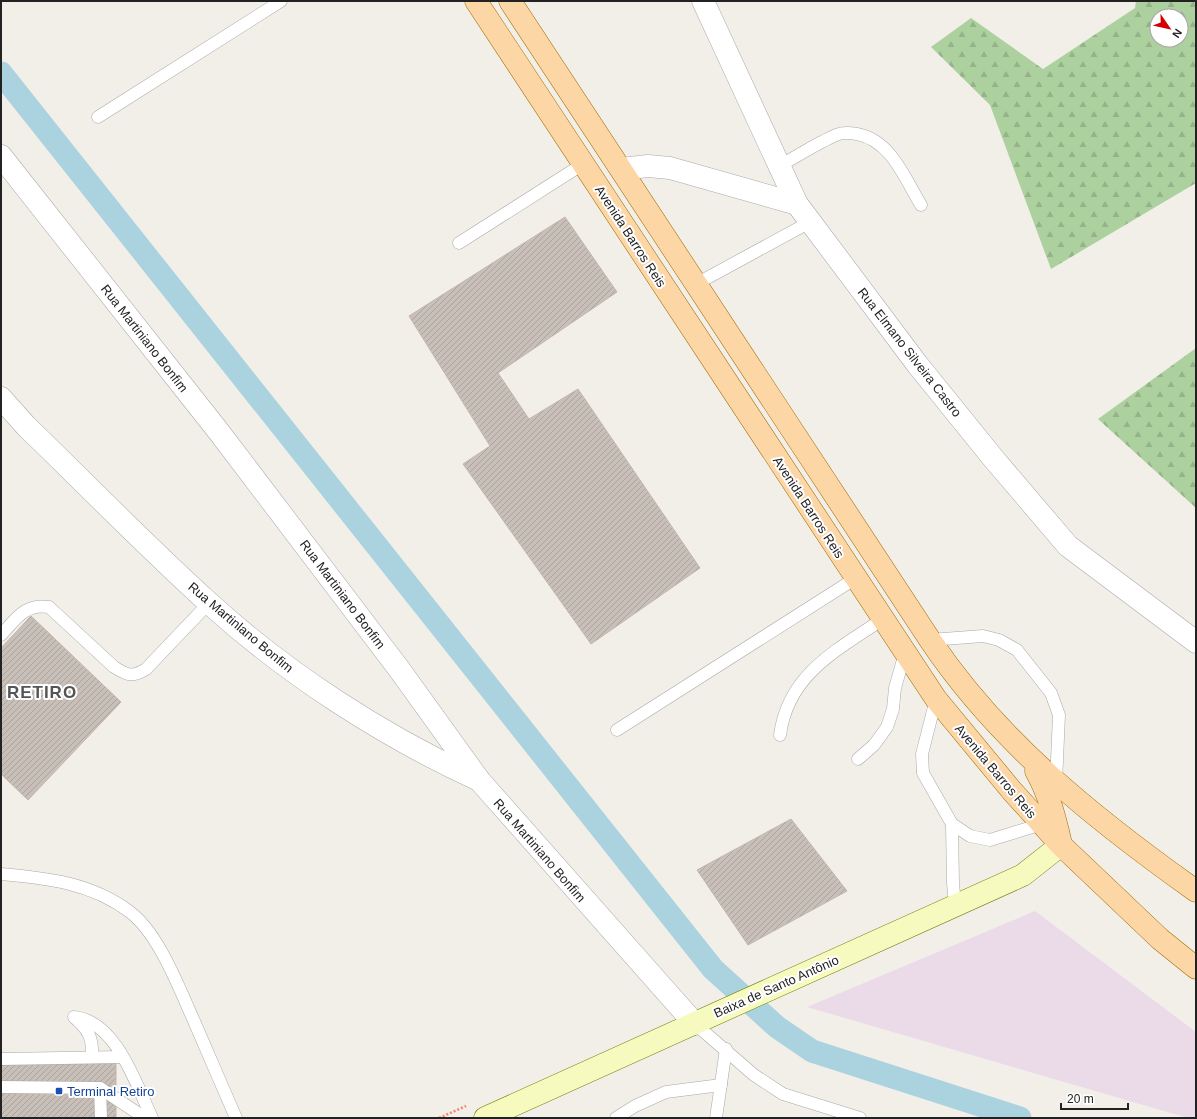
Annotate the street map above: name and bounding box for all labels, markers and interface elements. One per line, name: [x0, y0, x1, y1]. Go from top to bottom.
north arrow: [1149, 8, 1189, 48]
text: N: [1170, 27, 1184, 40]
street label: Avenida Barros Reis: [592, 183, 669, 290]
street label: Rua Martiniano Bonfim: [98, 282, 191, 395]
street label: Rua Elmano Silveira Castro: [855, 285, 965, 420]
street label: Avenida Barros Reis: [770, 454, 847, 561]
street label: Rua Martiniano Bonfim: [297, 537, 388, 652]
street label: Rua Martinlano Bonfim: [185, 579, 296, 676]
district label: RETIRO: [7, 683, 77, 702]
street label: Avenida Barros Reis: [952, 721, 1040, 822]
street label: Rua Martiniano Bonfim: [491, 796, 589, 905]
street label: Baixa de Santo Antônio: [711, 952, 841, 1021]
place label: Terminal Retiro: [67, 1084, 154, 1099]
scale bar: [1061, 1085, 1128, 1111]
marker: Terminal Retiro: [54, 1086, 64, 1096]
text: 20 m: [1067, 1092, 1094, 1106]

